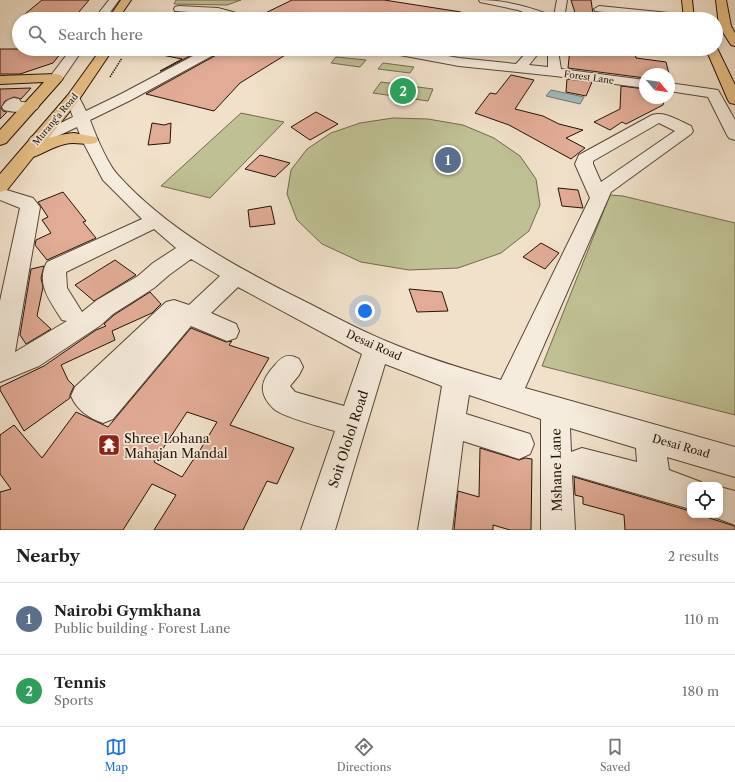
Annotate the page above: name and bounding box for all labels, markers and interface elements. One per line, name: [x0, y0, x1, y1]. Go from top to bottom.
search box: [12, 12, 723, 56]
icon: search: [26, 23, 48, 45]
text: Search here: [58, 25, 143, 44]
street label: Forest Lane: [563, 68, 615, 86]
north arrow: [639, 68, 675, 104]
pin: 2: [390, 76, 416, 106]
street label: Murang'a Road: [30, 90, 80, 147]
pin: 1: [435, 145, 461, 175]
your location: [355, 301, 375, 321]
street label: Desai Road: [344, 327, 404, 364]
street label: Soit Ololol Road: [325, 388, 371, 490]
street label: Mshane Lane: [547, 428, 565, 512]
place label: Shree Lohana Mahajan Mandal: [124, 430, 228, 461]
street label: Desai Road: [651, 431, 712, 461]
temple icon: Shree Lohana Mahajan Mandal: [96, 432, 122, 458]
map controls: [687, 482, 723, 518]
button: locate: [687, 482, 723, 518]
text: Nearby: [16, 546, 80, 566]
text: 2 results: [668, 548, 719, 564]
text: Nairobi Gymkhana: [54, 601, 201, 620]
text: 1: [26, 611, 32, 627]
text: 110 m: [684, 611, 719, 627]
text: Public building · Forest Lane: [54, 620, 231, 636]
text: Tennis: [54, 673, 106, 692]
text: 2: [25, 683, 33, 699]
text: 180 m: [682, 683, 719, 699]
text: Sports: [54, 692, 93, 708]
tab: Map: [104, 736, 128, 774]
tab: Directions: [337, 736, 391, 774]
tab: Saved: [600, 736, 631, 774]

